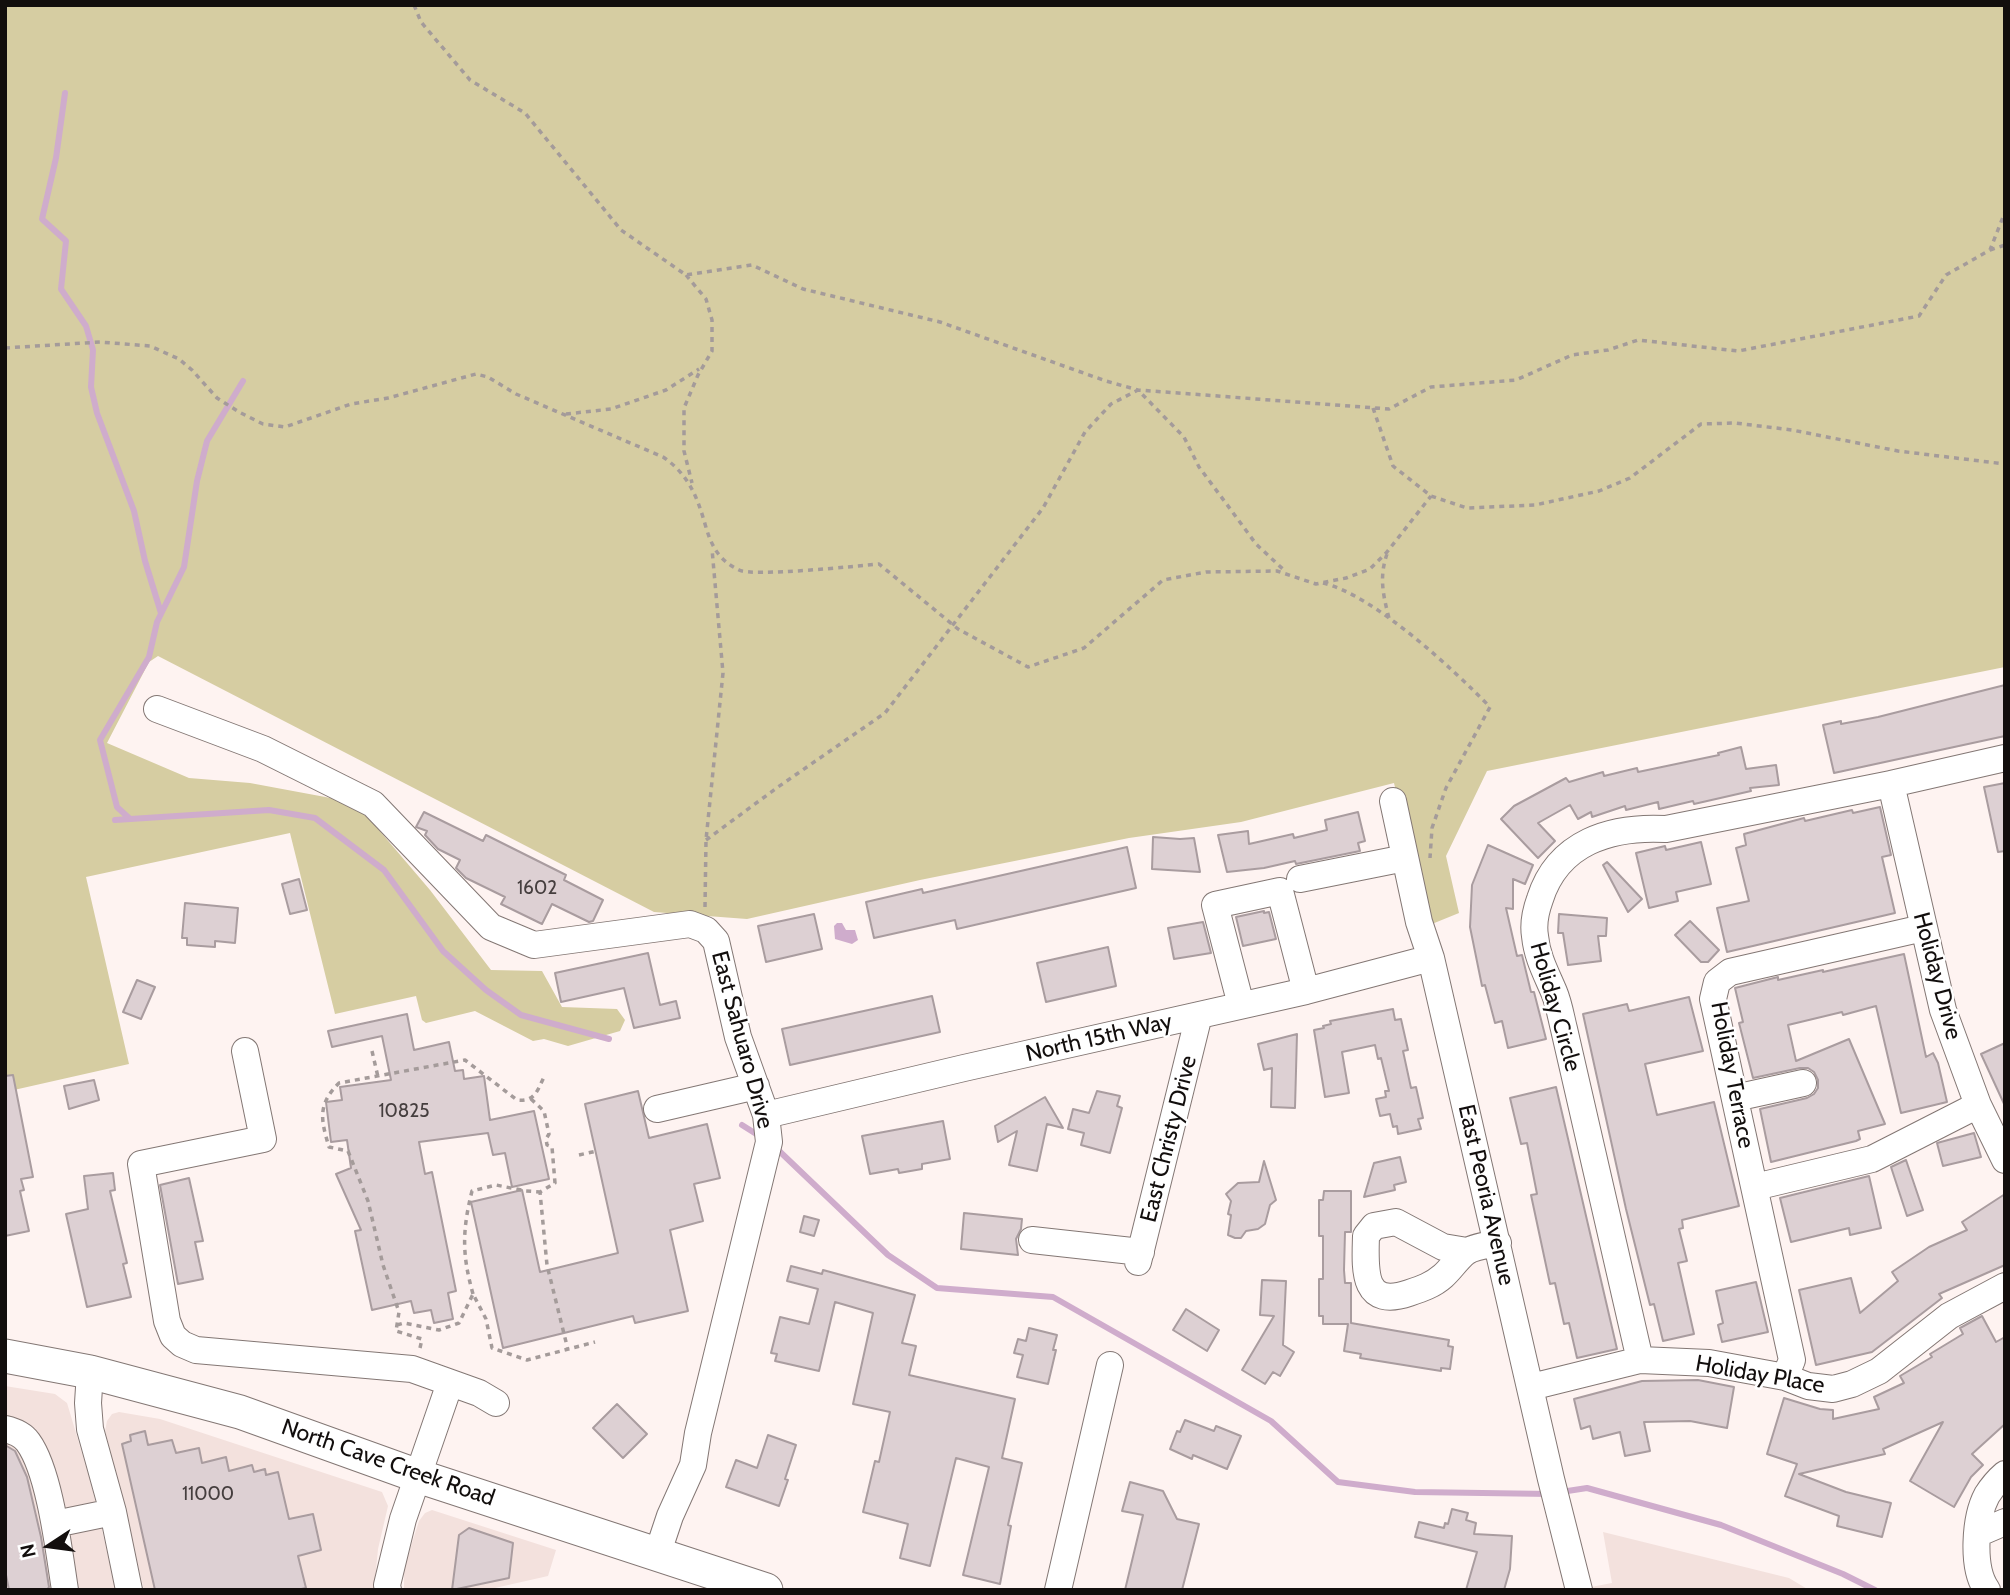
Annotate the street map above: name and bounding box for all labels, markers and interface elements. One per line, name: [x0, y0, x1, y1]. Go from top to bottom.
house number: 1602: [517, 877, 557, 899]
street label: Holiday Drive: [1907, 909, 1967, 1043]
street label: Holiday Circle: [1523, 939, 1587, 1075]
street label: East Sahuaro Drive: [705, 948, 779, 1132]
street label: Holiday Terrace: [1704, 999, 1760, 1151]
street label: North 15th Way: [1023, 1008, 1175, 1068]
street label: East Christy Drive: [1135, 1053, 1203, 1225]
house number: 10825: [378, 1100, 430, 1122]
street label: East Peoria Avenue: [1452, 1102, 1520, 1288]
street label: Holiday Place: [1693, 1350, 1827, 1400]
street label: North Cave Creek Road: [278, 1413, 498, 1513]
house number: 11000: [182, 1483, 234, 1505]
north arrow: [14, 1511, 84, 1581]
text: N: [15, 1542, 41, 1560]

